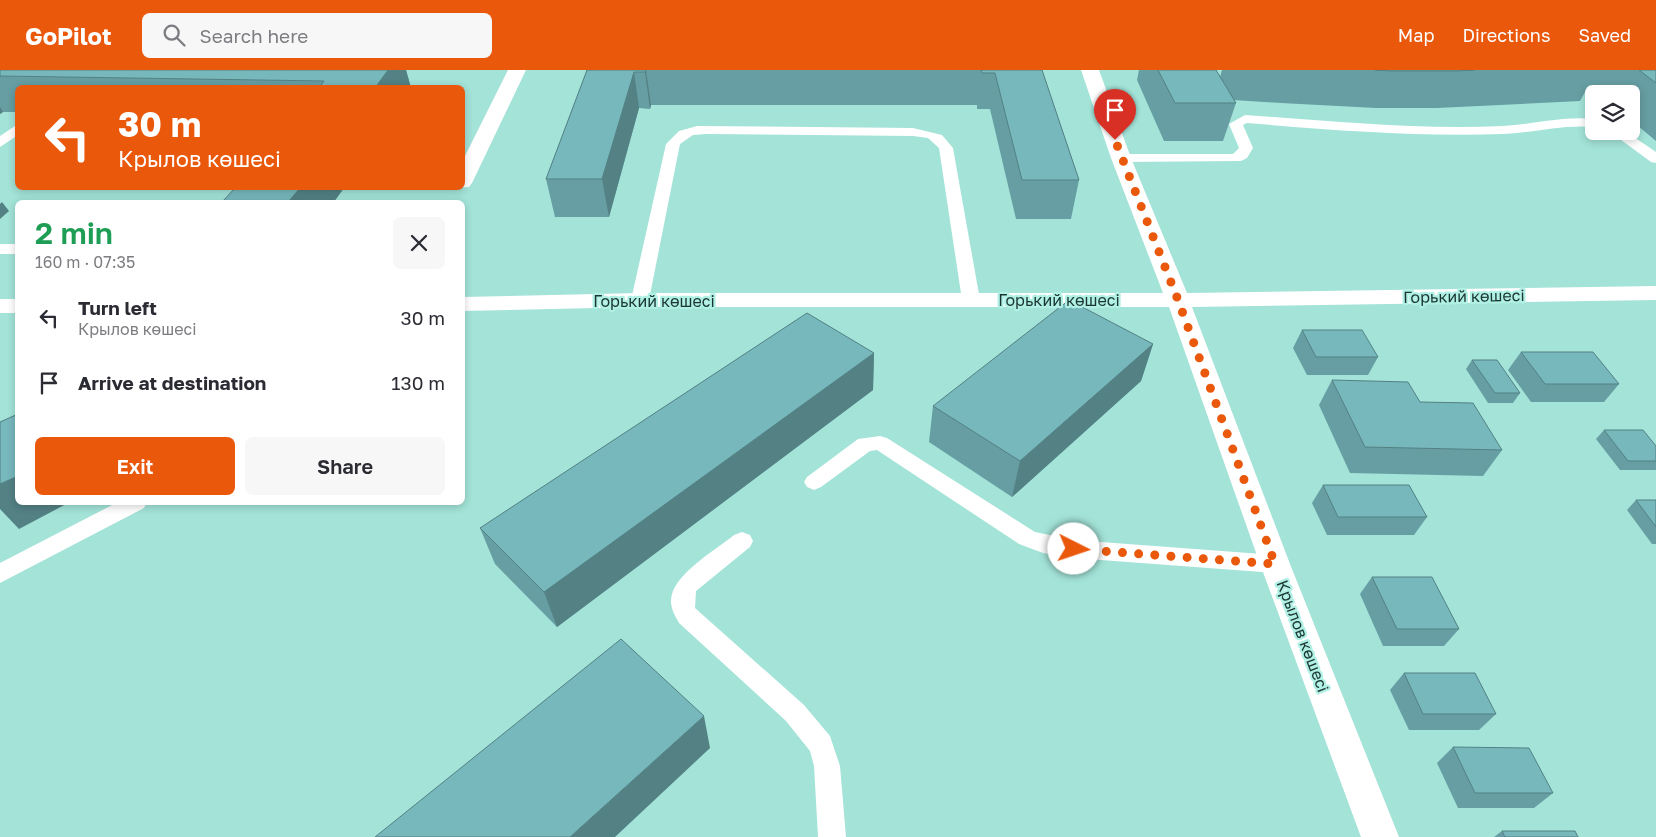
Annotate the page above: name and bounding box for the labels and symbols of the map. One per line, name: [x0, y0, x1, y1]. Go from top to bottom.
pin: [1094, 89, 1136, 140]
street label: Горький көшесі: [1403, 285, 1525, 307]
street label: Горький көшесі: [998, 290, 1120, 310]
street label: Горький көшесі: [593, 291, 715, 311]
position arrow: [1047, 522, 1099, 574]
street label: Крылов көшесі: [1272, 577, 1334, 695]

